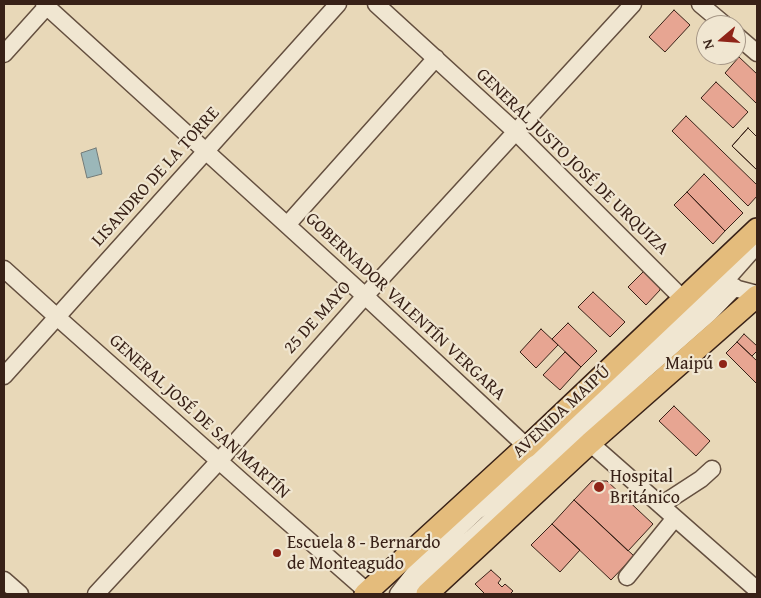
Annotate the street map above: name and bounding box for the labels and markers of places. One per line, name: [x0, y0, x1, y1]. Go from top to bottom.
place label: Maipú: [665, 353, 713, 375]
marker: Maipú: [717, 358, 729, 370]
place label: Hospital Británico: [610, 466, 680, 508]
marker: Hospital Británico: [592, 480, 606, 494]
place label: Escuela 8 - Bernardo de Monteagudo: [287, 532, 440, 574]
marker: Escuela 8 - Bernardo de Monteagudo: [271, 547, 283, 559]

